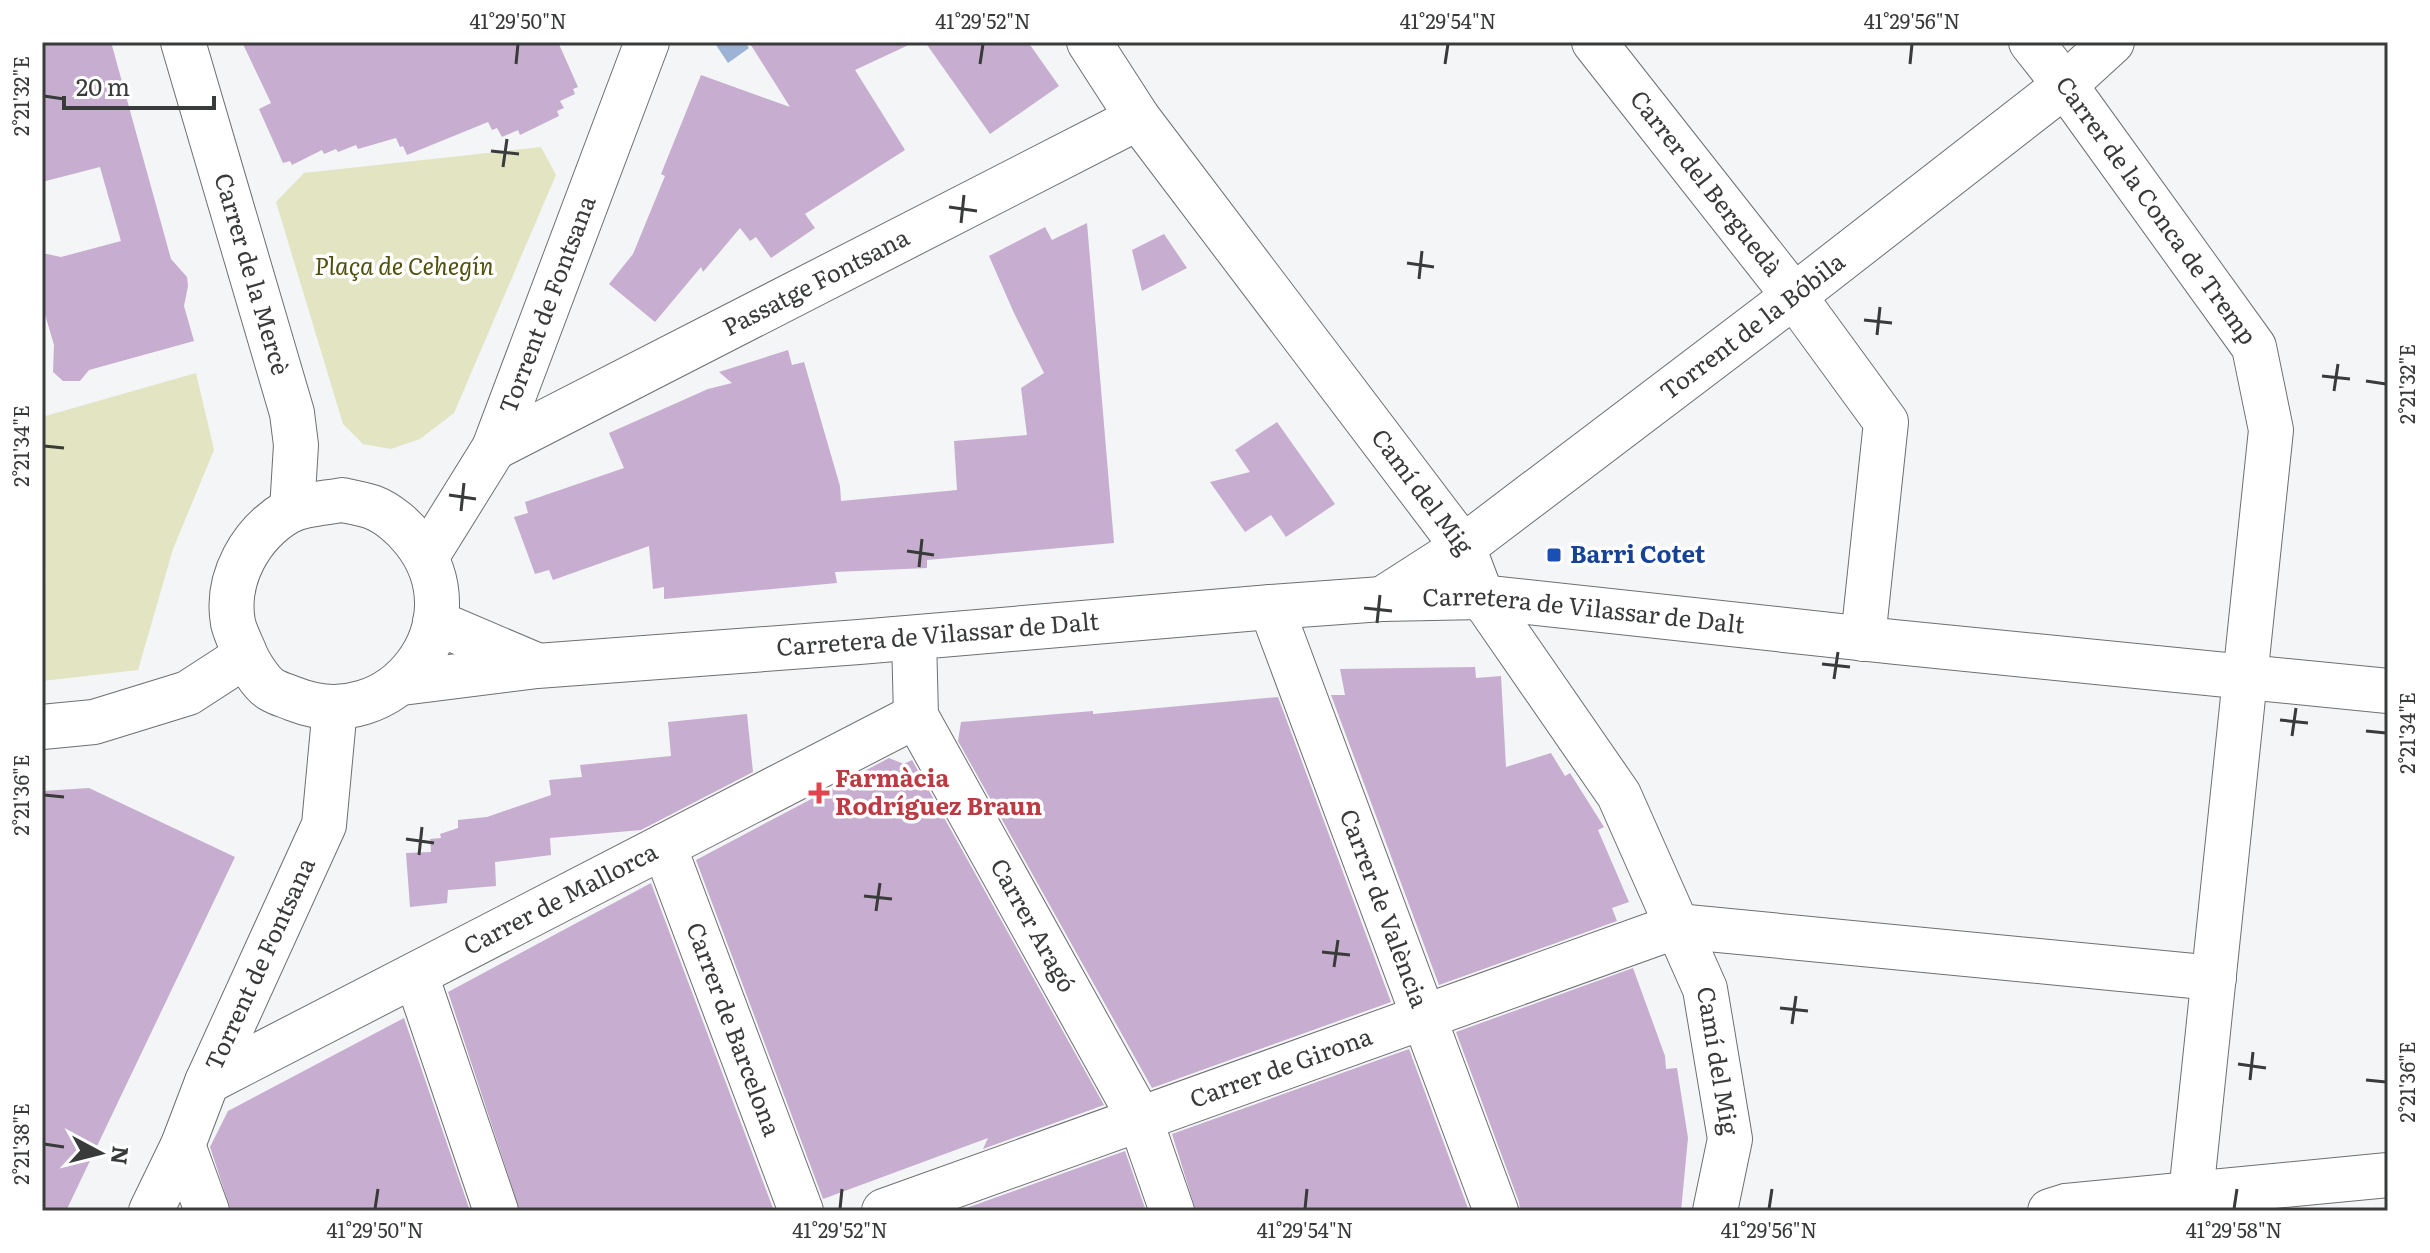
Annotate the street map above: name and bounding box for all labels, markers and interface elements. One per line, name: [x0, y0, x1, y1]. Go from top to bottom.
text: 41°29'50"N: [469, 5, 567, 35]
text: 41°29'52"N: [935, 5, 1031, 35]
text: 41°29'54"N: [1400, 5, 1496, 35]
text: 41°29'56"N: [1864, 5, 1960, 35]
text: 2°21'32"E: [5, 56, 35, 136]
scale bar: [64, 60, 214, 110]
text: 20 m: [76, 68, 130, 103]
street label: Carrer de la Conca de Tremp: [2049, 68, 2267, 351]
street label: Carrer del Berguedà: [1623, 82, 1792, 282]
street label: Carrer de la Mercè: [207, 168, 300, 379]
street label: Torrent de Fontsana: [489, 190, 603, 418]
street label: Passatge Fontsana: [716, 218, 914, 343]
street label: Torrent de la Bóbila: [1651, 243, 1851, 407]
park label: Plaça de Cehegín: [314, 247, 494, 282]
text: 2°21'32"E: [2391, 344, 2421, 424]
text: 2°21'34"E: [5, 405, 35, 487]
street label: Camí del Mig: [1364, 420, 1483, 562]
place label: Barri Cotet: [1570, 535, 1706, 570]
marker: Barri Cotet: [1545, 546, 1563, 564]
street label: Carretera de Vilassar de Dalt: [1422, 577, 1747, 641]
street label: Carretera de Vilassar de Dalt: [775, 602, 1101, 663]
text: 2°21'34"E: [2391, 692, 2421, 774]
text: 2°21'36"E: [5, 754, 35, 836]
place label: Farmàcia Rodríguez Braun: [835, 759, 1042, 822]
marker: Farmàcia Rodríguez Braun: [810, 784, 828, 802]
street label: Carrer de València: [1333, 804, 1439, 1012]
street label: Carrer de Mallorca: [456, 833, 663, 962]
street label: Torrent de Fontsana: [195, 851, 322, 1075]
street label: Carrer Aragó: [983, 851, 1086, 998]
street label: Carrer de Barcelona: [679, 917, 791, 1141]
street label: Camí del Mig: [1690, 984, 1749, 1138]
street label: Carrer de Girona: [1184, 1017, 1376, 1115]
text: 2°21'36"E: [2391, 1041, 2421, 1123]
text: 2°21'38"E: [5, 1103, 35, 1185]
north arrow: [60, 1113, 140, 1193]
text: N: [104, 1144, 139, 1167]
text: 41°29'50"N: [326, 1214, 424, 1244]
text: 41°29'52"N: [792, 1214, 888, 1244]
text: 41°29'54"N: [1257, 1214, 1353, 1244]
text: 41°29'56"N: [1721, 1214, 1817, 1244]
text: 41°29'58"N: [2186, 1214, 2282, 1244]

